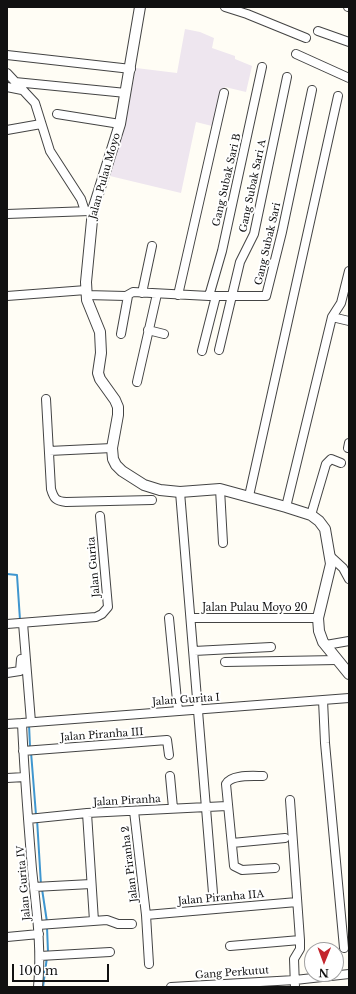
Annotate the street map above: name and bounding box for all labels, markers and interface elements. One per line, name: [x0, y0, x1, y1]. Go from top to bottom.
street label: Jalan Pulau Moyo: [87, 131, 123, 221]
street label: Gang Subak Sari B: [210, 132, 244, 228]
street label: Gang Subak Sari A: [237, 138, 269, 234]
street label: Gang Subak Sari: [253, 202, 283, 286]
street label: Jalan Gurita: [85, 536, 103, 598]
street label: Jalan Pulau Moyo 20: [202, 602, 308, 614]
street label: Jalan Gurita I: [152, 692, 220, 708]
street label: Jalan Piranha III: [60, 726, 144, 744]
street label: Jalan Piranha: [93, 793, 161, 809]
street label: Jalan Piranha 2: [119, 825, 141, 903]
street label: Jalan Gurita IV: [15, 845, 33, 921]
street label: Jalan Piranha IIA: [177, 888, 265, 908]
north arrow: [304, 942, 344, 982]
scale bar: [14, 956, 111, 982]
text: 100 m: [19, 963, 58, 978]
street label: Gang Perkutut: [195, 964, 269, 982]
text: N: [319, 966, 329, 980]

